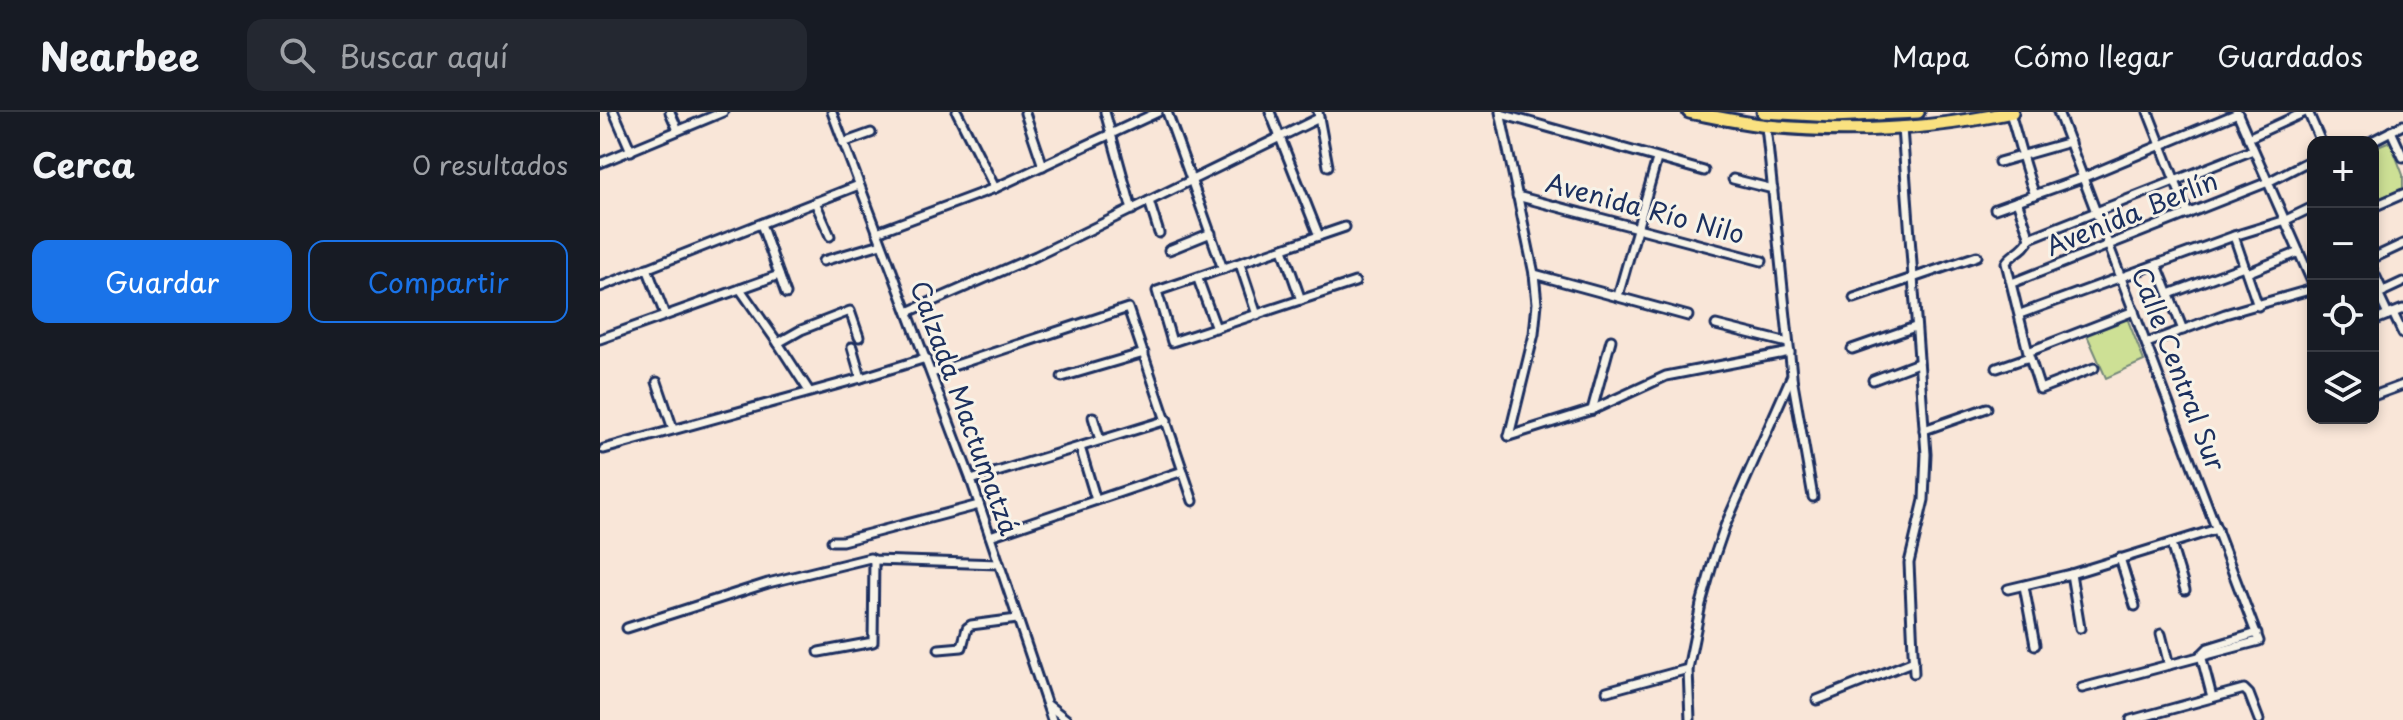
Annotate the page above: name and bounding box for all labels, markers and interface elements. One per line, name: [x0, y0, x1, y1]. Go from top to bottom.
search box: [247, 19, 807, 91]
text: Nearbee: [40, 27, 199, 84]
icon: search: [275, 33, 319, 77]
text: Buscar aquí: [339, 33, 508, 78]
text: Mapa: [1892, 34, 1969, 77]
text: Cómo llegar: [2013, 34, 2173, 77]
text: Guardados: [2217, 34, 2363, 77]
map controls: [2307, 136, 2379, 424]
button: +: [2307, 136, 2379, 208]
text: Cerca: [32, 138, 135, 190]
text: 0 resultados: [412, 145, 568, 184]
street label: Avenida Berlín: [2040, 160, 2223, 265]
street label: Avenida Río Nilo: [1542, 162, 1749, 253]
button: −: [2307, 208, 2379, 280]
button: Guardar: [32, 240, 292, 323]
button: Compartir: [308, 240, 568, 323]
street label: Calle Central Sur: [2122, 261, 2237, 477]
street label: Calzada Mactumatzá: [901, 275, 1030, 541]
button: locate: [2307, 280, 2379, 352]
button: layers: [2307, 352, 2379, 424]

